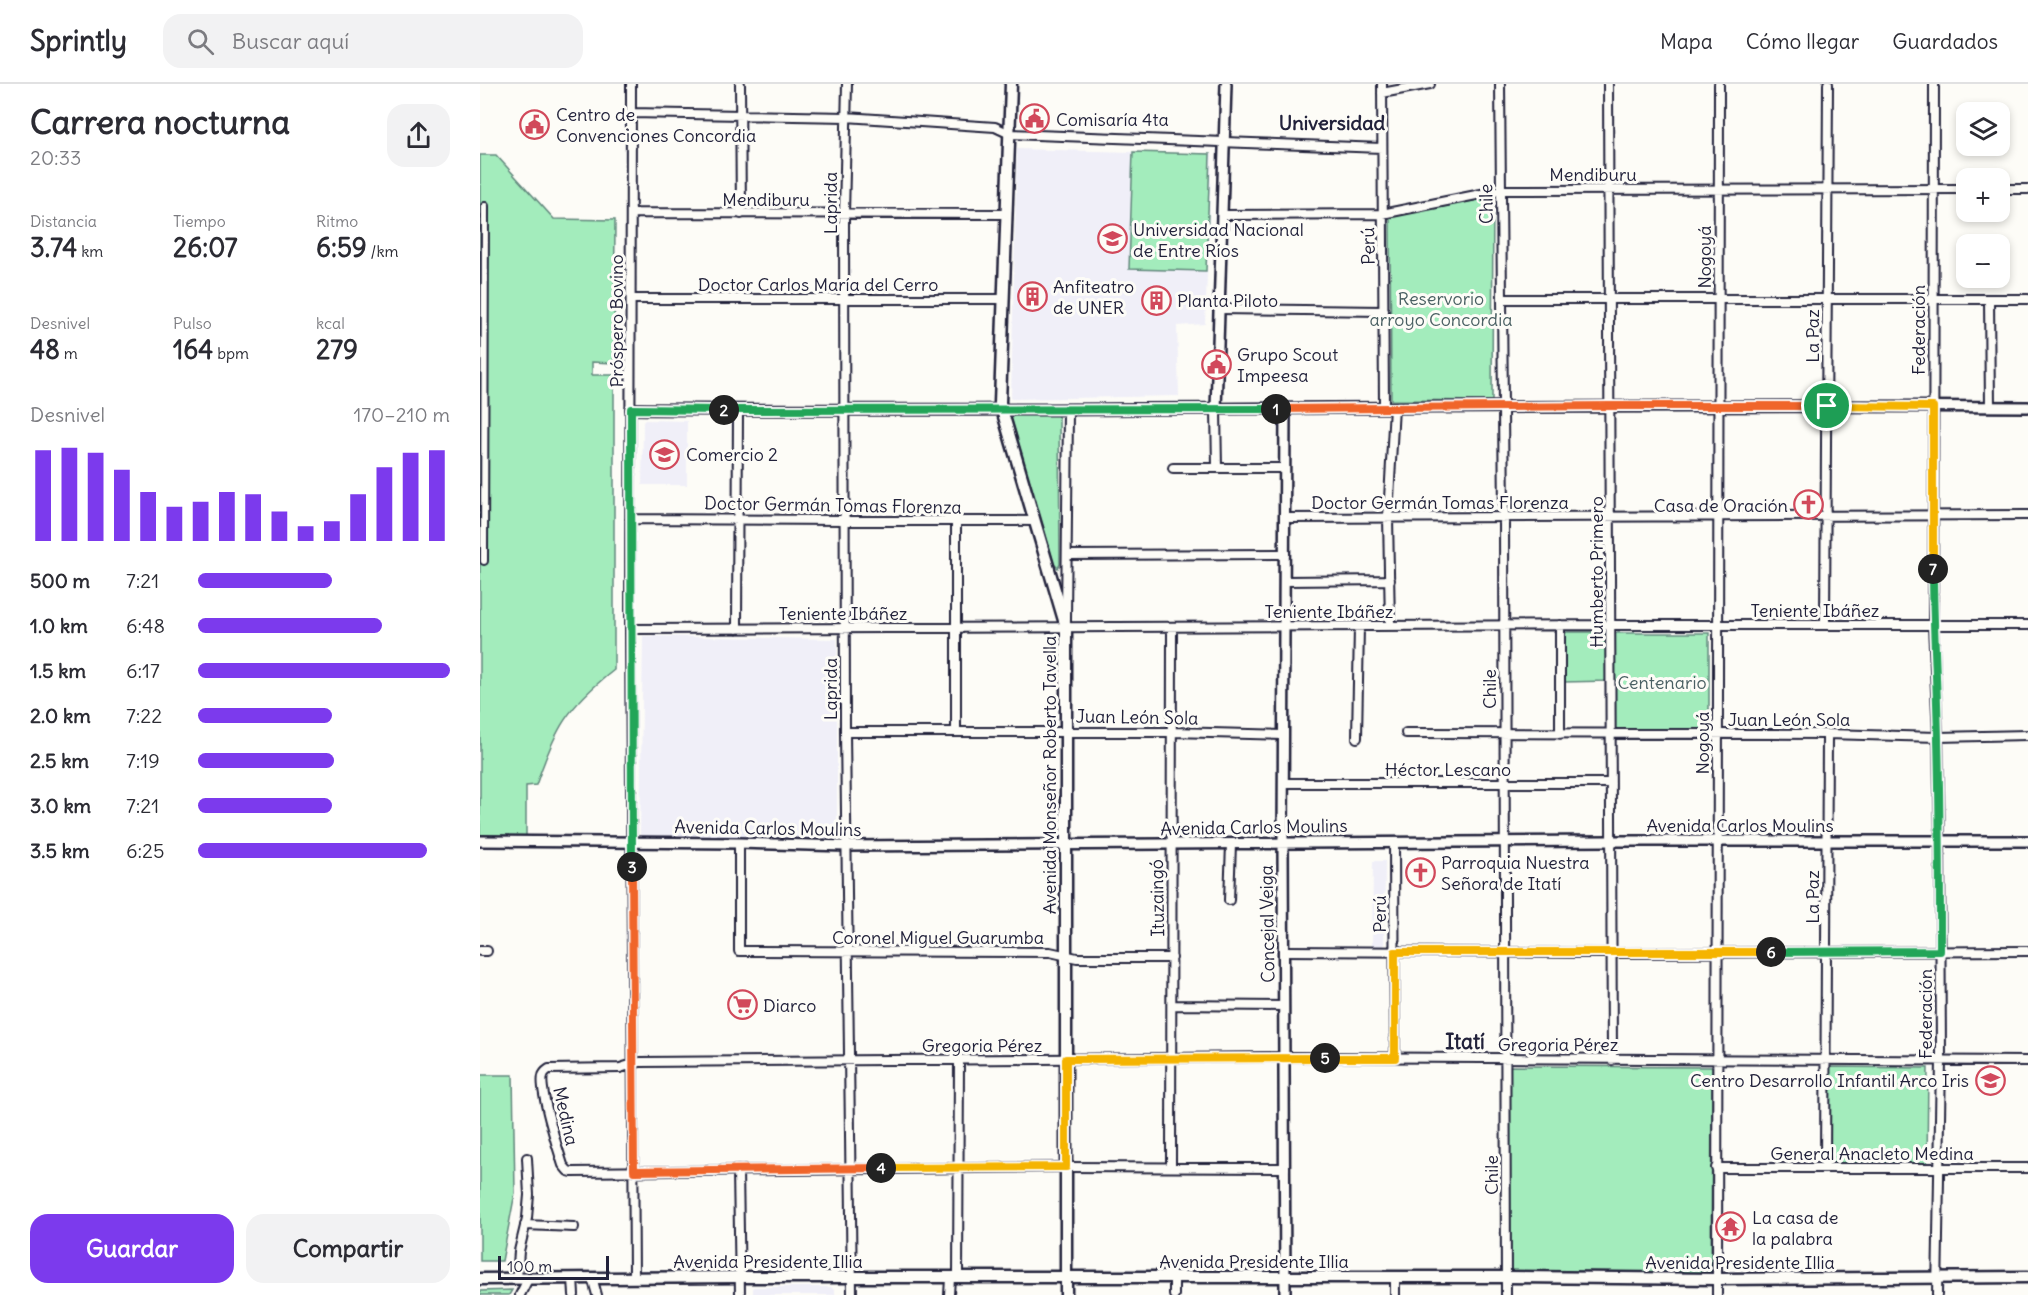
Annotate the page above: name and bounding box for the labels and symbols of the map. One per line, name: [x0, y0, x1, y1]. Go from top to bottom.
place label: Centro de Convenciones Concordia: [556, 103, 756, 147]
public building icon: Comisaría 4ta: [1019, 103, 1051, 135]
public building icon: Centro de Convenciones Concordia: [519, 108, 551, 140]
place label: Comisaría 4ta: [1056, 108, 1169, 131]
district label: Universidad: [1279, 110, 1386, 135]
street label: Mendiburu: [1549, 163, 1637, 186]
street label: Laprida: [819, 172, 842, 234]
street label: Chile: [1474, 184, 1498, 224]
street label: Mendiburu: [722, 188, 810, 211]
place label: Universidad Nacional de Entre Ríos: [1133, 218, 1304, 262]
school or university icon: Universidad Nacional de Entre Ríos: [1096, 223, 1128, 255]
street label: Nogoyá: [1693, 225, 1716, 289]
street label: Perú: [1356, 227, 1380, 265]
street label: Próspero Bovino: [605, 254, 628, 388]
street label: Doctor Carlos María del Cerro: [698, 273, 938, 296]
place label: Anfiteatro de UNER: [1053, 275, 1134, 319]
building icon: Anfiteatro de UNER: [1016, 280, 1048, 312]
building icon: Planta Piloto: [1140, 284, 1172, 316]
street label: Federación: [1907, 285, 1930, 375]
park label: Reservorio arroyo Concordia: [1370, 287, 1512, 331]
place label: Planta Piloto: [1177, 289, 1278, 312]
street label: La Paz: [1801, 309, 1824, 363]
place label: Grupo Scout Impeesa: [1237, 343, 1338, 387]
public building icon: Grupo Scout Impeesa: [1200, 348, 1232, 380]
pin: [1801, 380, 1852, 431]
pin: 1: [1261, 394, 1291, 424]
pin: 2: [709, 395, 739, 425]
school or university icon: Comercio 2: [649, 438, 681, 470]
place label: Comercio 2: [686, 443, 778, 466]
church icon: Casa de Oración: [1793, 489, 1825, 521]
street label: Doctor Germán Tomas Florenza: [704, 491, 962, 519]
street label: Doctor Germán Tomas Florenza: [1311, 491, 1569, 514]
place label: Casa de Oración: [1654, 494, 1788, 517]
street label: Humberto Primero: [1585, 496, 1608, 648]
pin: 7: [1918, 554, 1948, 584]
street label: Teniente Ibáñez: [1751, 599, 1880, 622]
street label: Teniente Ibáñez: [1265, 600, 1394, 623]
street label: Teniente Ibáñez: [779, 602, 908, 625]
street label: Avenida Monseñor Roberto Tavella: [1038, 636, 1061, 914]
street label: Laprida: [819, 658, 842, 720]
street label: Chile: [1478, 669, 1501, 709]
park label: Centenario: [1617, 671, 1707, 694]
street label: Juan León Sola: [1075, 704, 1199, 730]
street label: Juan León Sola: [1728, 708, 1850, 731]
street label: Nogoyá: [1691, 711, 1714, 775]
street label: Héctor Lescano: [1385, 758, 1511, 781]
street label: Avenida Carlos Moulins: [1160, 814, 1348, 840]
street label: Avenida Carlos Moulins: [1646, 814, 1834, 837]
street label: Avenida Carlos Moulins: [674, 815, 862, 841]
place label: Parroquia Nuestra Señora de Itatí: [1441, 851, 1589, 895]
pin: 3: [617, 852, 647, 882]
church icon: Parroquia Nuestra Señora de Itatí: [1404, 856, 1436, 888]
street label: Ituzaingó: [1145, 859, 1169, 937]
street label: Concejal Veiga: [1254, 865, 1280, 983]
street label: La Paz: [1801, 870, 1824, 924]
street label: Perú: [1368, 895, 1391, 933]
street label: Coronel Miguel Guarumba: [832, 926, 1044, 949]
pin: 6: [1756, 937, 1786, 967]
street label: Federación: [1914, 969, 1937, 1059]
supermarket icon: Diarco: [726, 989, 758, 1021]
place label: Diarco: [763, 994, 816, 1017]
district label: Itatí: [1445, 1028, 1485, 1055]
street label: Gregoria Pérez: [1498, 1033, 1619, 1056]
street label: Gregoria Pérez: [922, 1034, 1043, 1057]
pin: 5: [1310, 1043, 1340, 1073]
school or university icon: Centro Desarrollo Infantil Arco Iris: [1974, 1064, 2006, 1096]
place label: Centro Desarrollo Infantil Arco Iris: [1690, 1069, 1969, 1092]
street label: Medina: [548, 1084, 584, 1148]
street label: General Anacleto Medina: [1770, 1142, 1974, 1165]
pin: 4: [866, 1153, 896, 1183]
street label: Chile: [1480, 1155, 1503, 1195]
place label: La casa de la palabra: [1752, 1206, 1838, 1250]
temple icon: La casa de la palabra: [1715, 1211, 1747, 1243]
street label: Avenida Presidente Illia: [673, 1250, 863, 1273]
street label: Avenida Presidente Illia: [1159, 1250, 1349, 1273]
street label: Avenida Presidente Illia: [1645, 1251, 1835, 1274]
scale bar: [498, 1253, 609, 1280]

